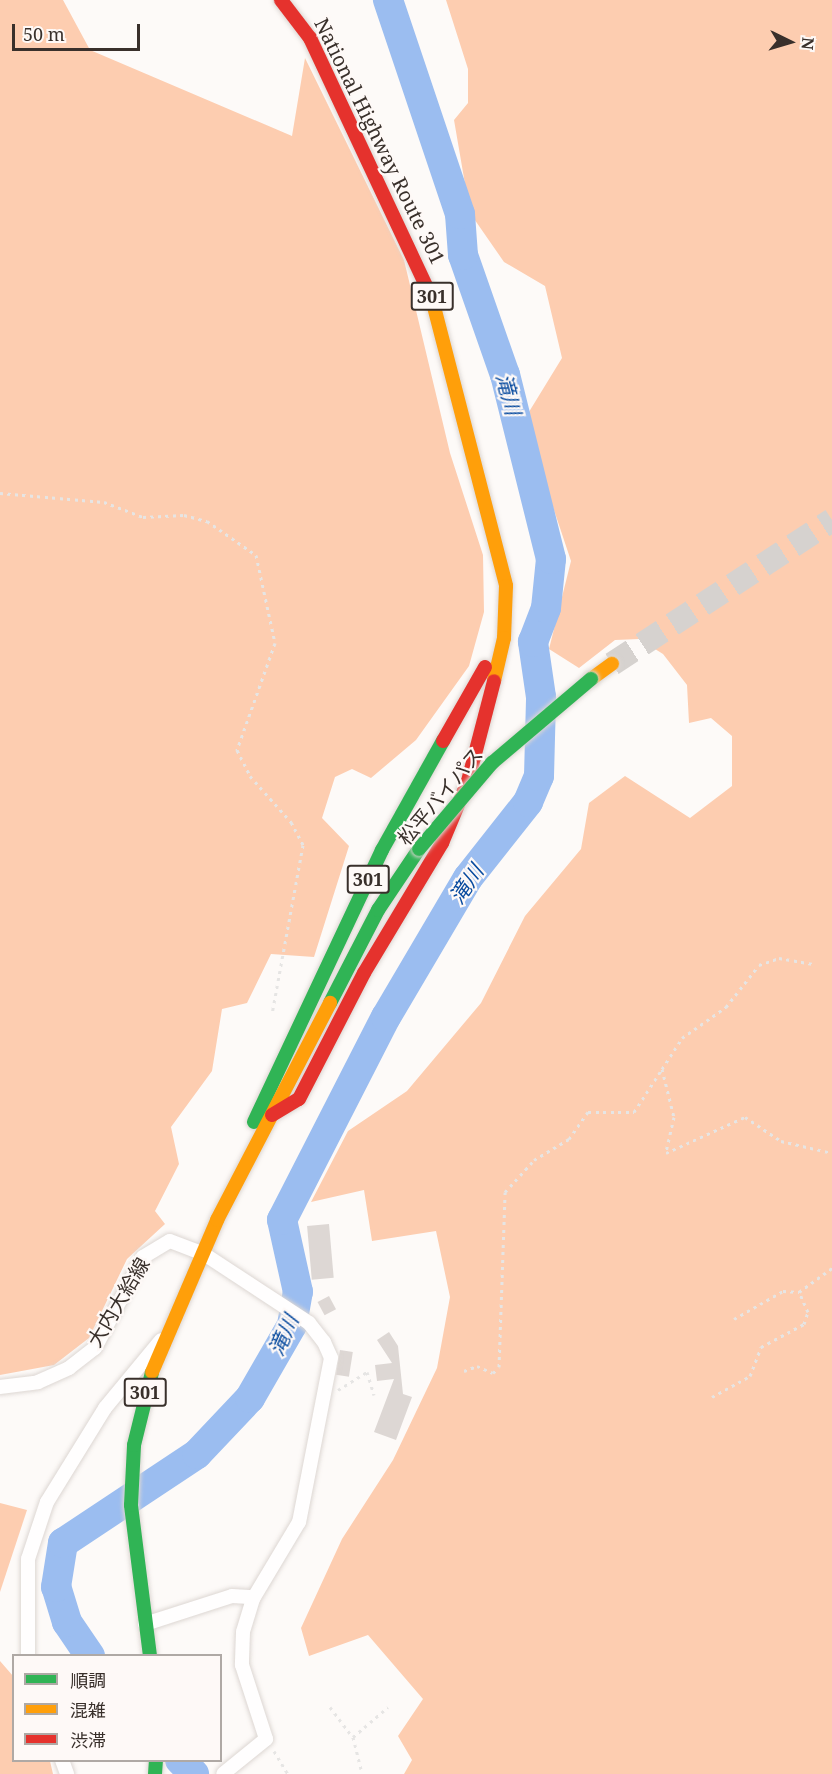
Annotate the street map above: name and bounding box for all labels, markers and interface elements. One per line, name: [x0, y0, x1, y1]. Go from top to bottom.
scale bar: [15, 12, 142, 50]
north arrow: [760, 12, 820, 72]
street label: National Highway Route 301: [310, 14, 450, 268]
text: 50 m: [23, 22, 65, 46]
text: N: [796, 36, 819, 51]
road number: 301: [410, 281, 454, 311]
water label: 滝川: [491, 370, 527, 418]
street label: 松平バイパス: [392, 742, 488, 850]
water label: 滝川: [444, 860, 488, 908]
road number: 301: [346, 864, 391, 894]
street label: 大内大給線: [82, 1253, 154, 1351]
water label: 滝川: [263, 1311, 303, 1359]
road number: 301: [122, 1377, 168, 1407]
legend: [12, 1654, 222, 1762]
text: 順調: [70, 1668, 106, 1692]
text: 混雑: [70, 1698, 106, 1722]
text: 渋滞: [70, 1728, 106, 1752]

